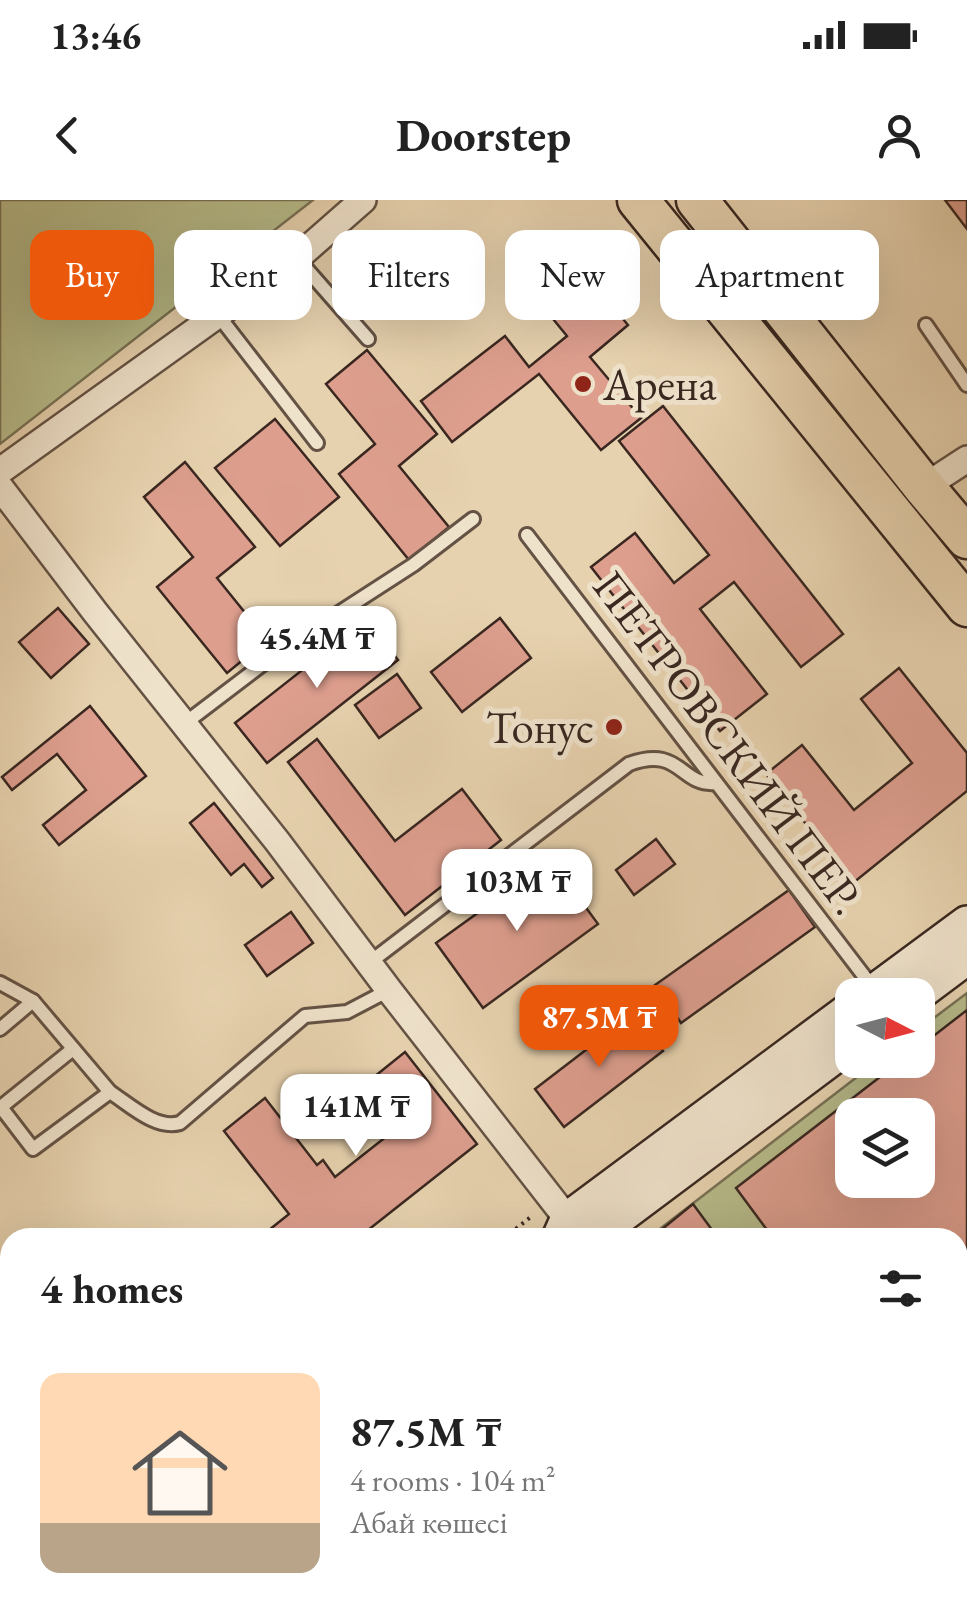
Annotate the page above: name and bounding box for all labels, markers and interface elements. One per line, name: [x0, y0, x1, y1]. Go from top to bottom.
text: 13:46: [50, 11, 141, 60]
text: Doorstep: [396, 106, 571, 164]
icon: back: [40, 108, 95, 163]
icon: person: [872, 108, 927, 163]
chip: Buy: [30, 230, 154, 320]
chip: Rent: [174, 230, 312, 320]
chip: Filters: [332, 230, 485, 320]
chip: New: [505, 230, 640, 320]
chip: Apartment: [660, 230, 879, 320]
place label: Арена: [602, 355, 716, 413]
marker: Арена: [572, 373, 594, 395]
street label: ПЕТРОВСКИЙ ПЕР.: [581, 559, 877, 925]
pin: 45.4M ₸: [225, 606, 409, 691]
text: 45.4M ₸: [259, 617, 375, 659]
place label: Тонус: [486, 698, 594, 756]
marker: Тонус: [603, 716, 625, 738]
pin: 103M ₸: [436, 849, 598, 934]
text: 103M ₸: [463, 860, 571, 902]
north arrow: [835, 978, 935, 1078]
map controls: [835, 978, 935, 1198]
pin: 87.5M ₸: [507, 985, 691, 1070]
text: 87.5M ₸: [541, 996, 657, 1038]
pin: 141M ₸: [275, 1074, 437, 1159]
text: 141M ₸: [302, 1085, 410, 1127]
button: layers: [835, 1098, 935, 1198]
text: 4 homes: [40, 1261, 183, 1316]
icon: filters: [873, 1261, 928, 1316]
text: 87.5M ₸: [350, 1404, 501, 1459]
icon: home: [120, 1413, 240, 1533]
text: 4 rooms · 104 m²: [350, 1459, 556, 1501]
text: Абай көшесі: [350, 1501, 508, 1543]

